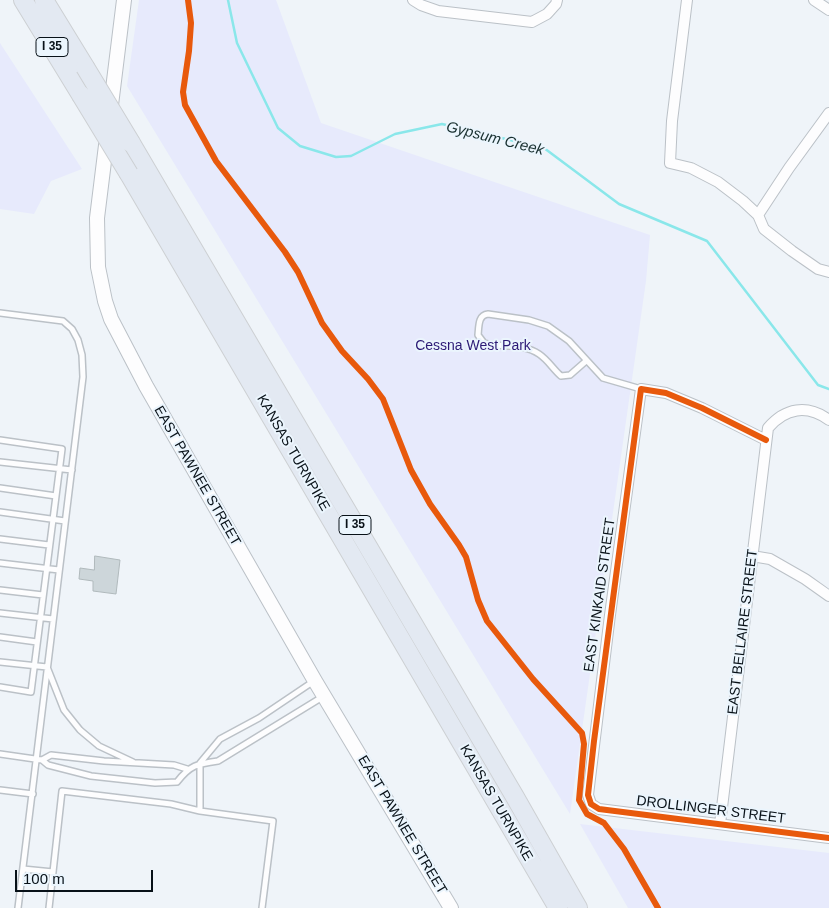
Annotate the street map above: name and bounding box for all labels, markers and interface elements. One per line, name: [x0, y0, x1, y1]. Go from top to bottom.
road number: I 35: [36, 38, 68, 56]
water label: Gypsum Creek: [444, 118, 546, 160]
park label: Cessna West Park: [415, 338, 531, 354]
street label: KANSAS TURNPIKE: [253, 392, 333, 514]
street label: EAST PAWNEE STREET: [150, 403, 244, 549]
road number: I 35: [339, 516, 371, 534]
street label: EAST KINKAID STREET: [581, 517, 619, 673]
street label: EAST BELLAIRE STREET: [725, 548, 761, 716]
street label: KANSAS TURNPIKE: [456, 742, 536, 864]
street label: EAST PAWNEE STREET: [354, 753, 450, 897]
street label: DROLLINGER STREET: [635, 793, 787, 827]
scale bar: [18, 860, 155, 892]
text: 100 m: [23, 870, 65, 887]

